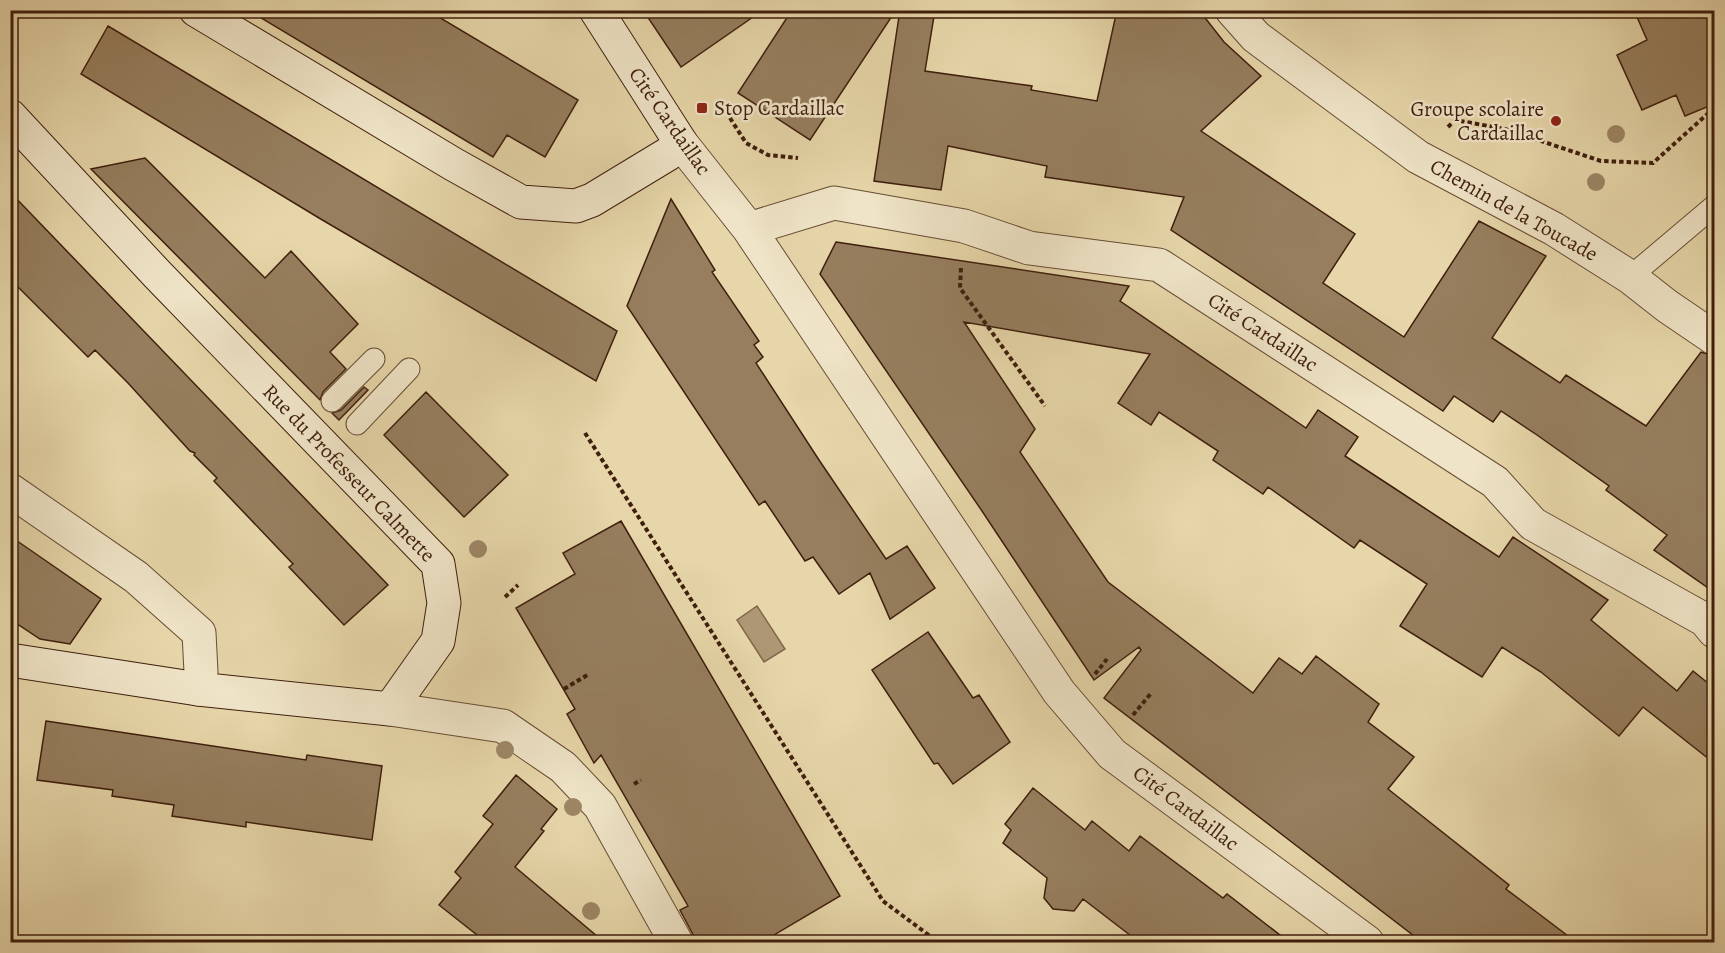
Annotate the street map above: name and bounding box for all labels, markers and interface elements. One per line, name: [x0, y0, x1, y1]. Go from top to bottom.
street label: Cité Cardaillac: [622, 61, 718, 181]
place label: Stop Cardaillac: [714, 94, 845, 122]
place label: Groupe scolaire Cardaillac: [1411, 95, 1544, 147]
marker: Stop Cardaillac: [695, 101, 709, 115]
marker: Groupe scolaire Cardaillac: [1549, 114, 1563, 128]
street label: Chemin de la Toucade: [1425, 152, 1603, 268]
street label: Cité Cardaillac: [1203, 286, 1323, 378]
street label: Rue du Professeur Calmette: [256, 378, 442, 568]
street label: Cité Cardaillac: [1127, 759, 1245, 857]

